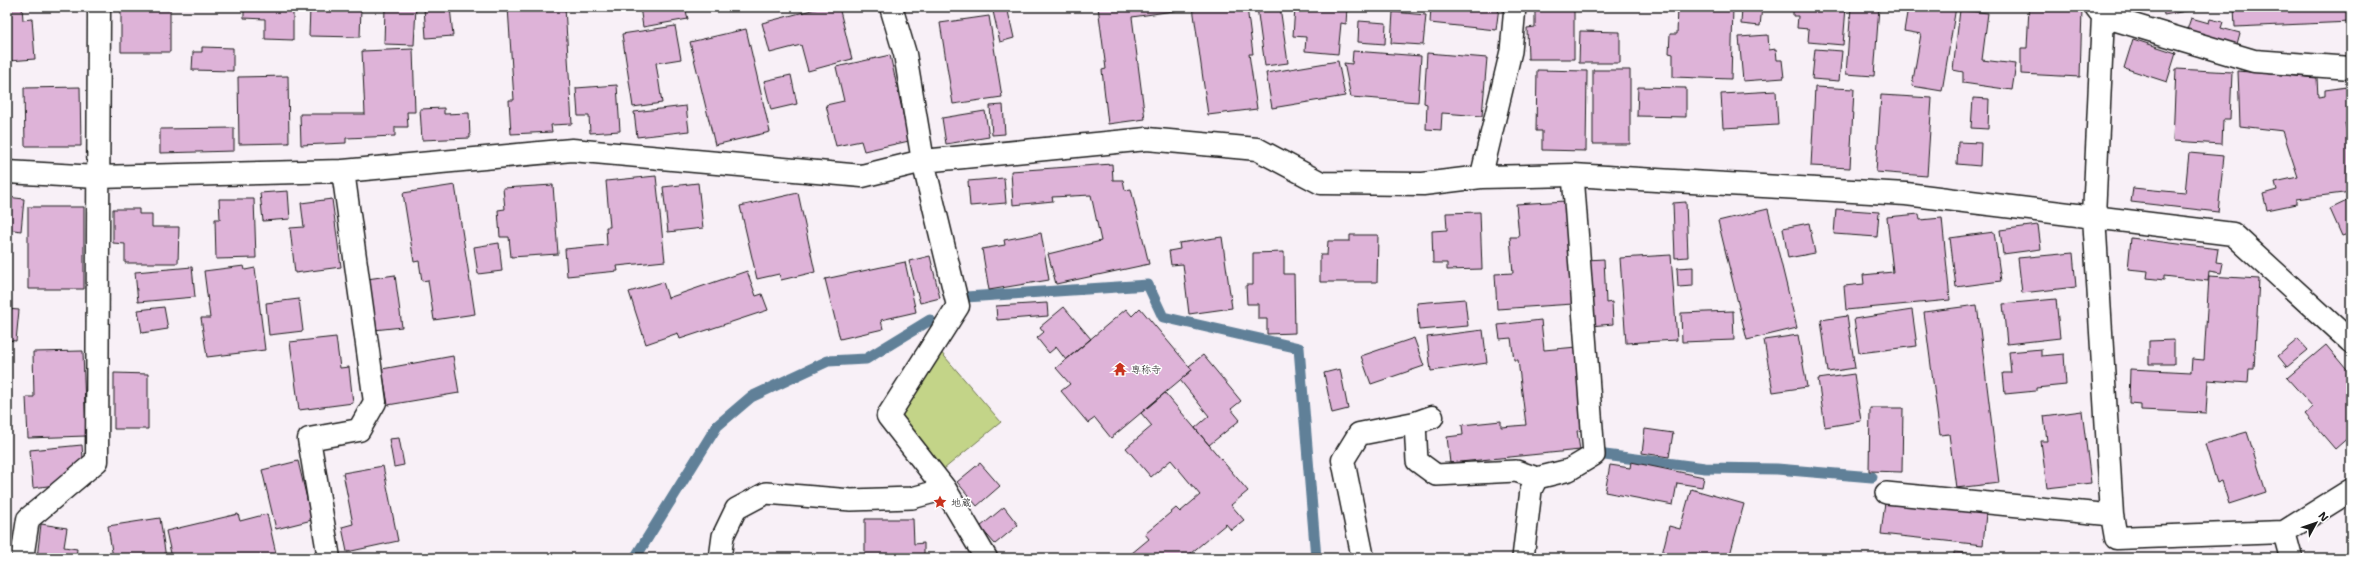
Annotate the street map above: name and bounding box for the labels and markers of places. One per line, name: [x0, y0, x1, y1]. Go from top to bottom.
temple icon: 専称寺: [1112, 361, 1128, 377]
place label: 専称寺: [1131, 363, 1161, 376]
place icon: 地蔵: [932, 494, 948, 510]
place label: 地蔵: [951, 496, 971, 509]

